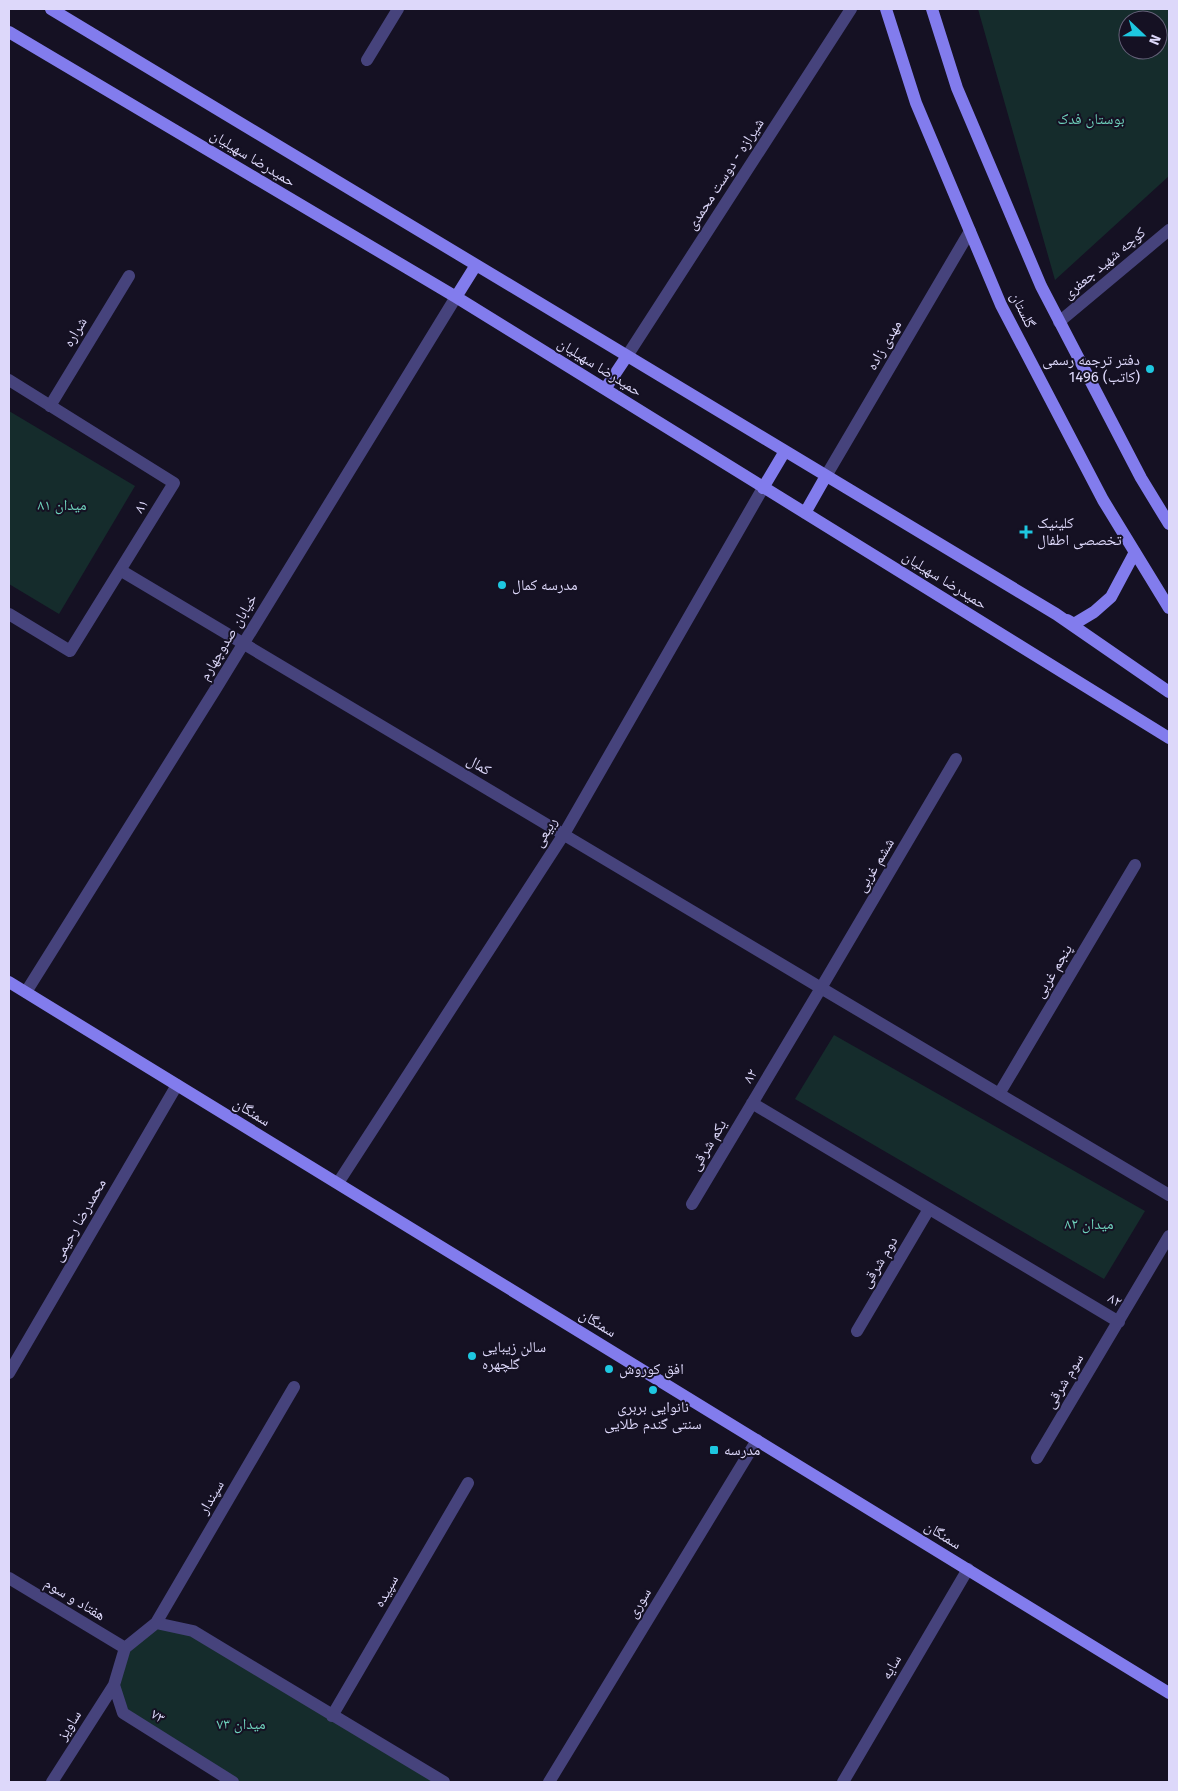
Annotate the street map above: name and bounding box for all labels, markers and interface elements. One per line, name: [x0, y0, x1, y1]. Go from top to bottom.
north arrow: [1118, 10, 1168, 60]
text: N: [1145, 32, 1164, 47]
park label: بوستان فدک: [1057, 110, 1125, 129]
street label: شیرازه - دوست محمدی: [682, 115, 769, 234]
street label: حمیدرضا سهیلیان: [207, 125, 299, 192]
street label: کوچه شهید جعفری: [1059, 223, 1150, 304]
street label: گلستان: [1006, 289, 1040, 332]
street label: شراره: [59, 314, 91, 350]
street label: مهدی زاده: [863, 317, 906, 374]
street label: حمیدرضا سهیلیان: [554, 334, 646, 401]
place label: دفتر ترجمه رسمی 1496 (کاتب): [1042, 351, 1140, 386]
marker: دفتر ترجمه رسمی 1496 (کاتب): [1144, 363, 1156, 375]
park label: میدان ۸۱: [37, 496, 87, 515]
street label: ۸۱: [130, 496, 152, 516]
place label: کلینیک تخصصی اطفال: [1037, 514, 1122, 550]
marker: کلینیک تخصصی اطفال: [1019, 525, 1033, 539]
street label: حمیدرضا سهیلیان: [899, 547, 991, 614]
place label: مدرسه کمال: [512, 576, 578, 595]
marker: مدرسه کمال: [496, 579, 508, 591]
street label: خیابان صدوچهارم: [195, 590, 262, 684]
street label: کمال: [463, 751, 494, 780]
street label: ربیعی: [529, 814, 562, 851]
street label: ششم غربی: [852, 835, 899, 896]
street label: پنجم غربی: [1030, 941, 1077, 1002]
street label: ۸۲: [739, 1065, 761, 1086]
street label: سمنگان: [230, 1094, 274, 1131]
street label: یکم شرقی: [686, 1116, 731, 1174]
street label: محمدرضا رحیمی: [48, 1175, 111, 1265]
park label: میدان ۸۲: [1064, 1215, 1114, 1234]
street label: دوم شرقی: [857, 1233, 902, 1292]
street label: ۸۲: [1105, 1289, 1125, 1311]
street label: سمنگان: [576, 1305, 620, 1342]
place label: سالن زیبایی گلچهره: [482, 1338, 546, 1373]
marker: سالن زیبایی گلچهره: [466, 1350, 478, 1362]
street label: سوم شرقی: [1041, 1350, 1088, 1412]
place label: افق کوروش: [619, 1360, 684, 1379]
marker: افق کوروش: [603, 1363, 615, 1375]
marker: نانوایی بربری سنتی گندم طلایی: [647, 1384, 659, 1396]
place label: نانوایی بربری سنتی گندم طلایی: [604, 1398, 702, 1434]
place label: مدرسه: [724, 1441, 761, 1459]
marker: مدرسه: [708, 1444, 720, 1456]
street label: سپندار: [194, 1477, 228, 1518]
street label: سمنگان: [921, 1517, 965, 1554]
street label: سپیده: [370, 1572, 402, 1610]
street label: هفتاد و سوم: [41, 1574, 109, 1625]
street label: سوری: [623, 1585, 656, 1622]
street label: سایه: [877, 1651, 905, 1683]
street label: ۷۳: [148, 1705, 169, 1727]
street label: ساویز: [52, 1707, 85, 1744]
park label: میدان ۷۳: [216, 1715, 266, 1734]

